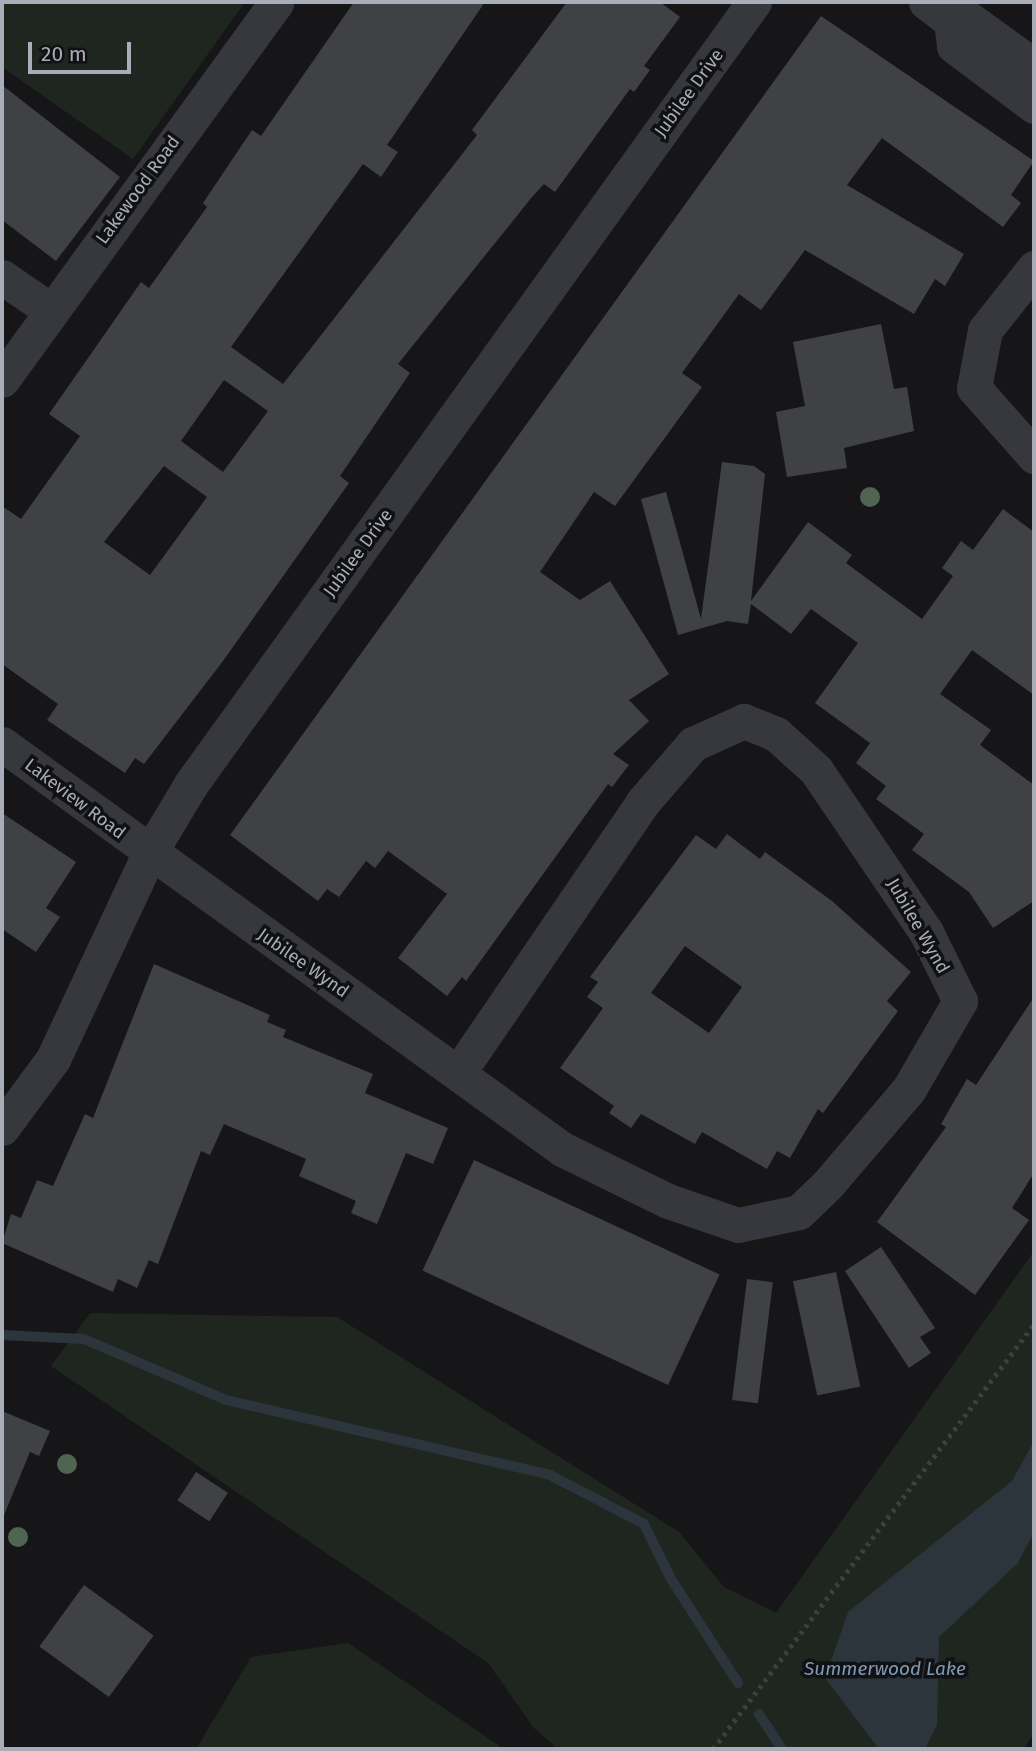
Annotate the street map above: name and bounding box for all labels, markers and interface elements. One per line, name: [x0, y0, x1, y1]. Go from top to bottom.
scale bar: [32, 28, 135, 72]
text: 20 m: [41, 41, 87, 67]
street label: Jubilee Drive: [650, 45, 728, 141]
street label: Lakewood Road: [92, 132, 184, 248]
street label: Jubilee Drive: [319, 505, 397, 601]
street label: Lakeview Road: [20, 754, 130, 844]
street label: Jubilee Wynd: [882, 875, 954, 977]
street label: Jubilee Wynd: [253, 924, 353, 1002]
water label: Summerwood Lake: [804, 1658, 966, 1680]

